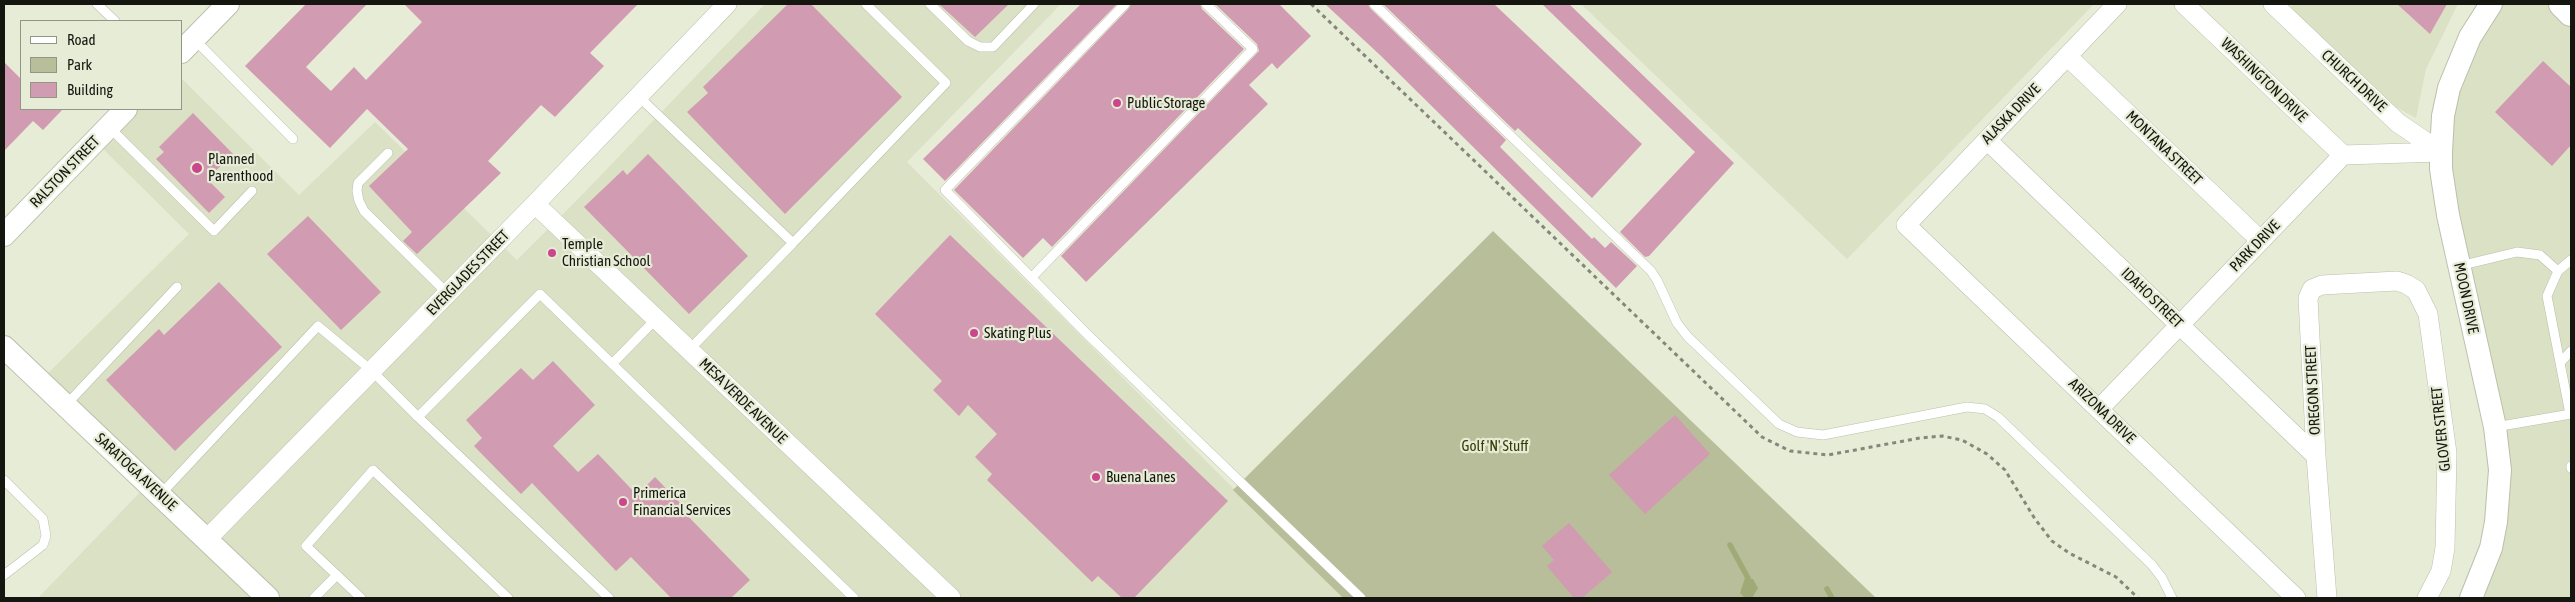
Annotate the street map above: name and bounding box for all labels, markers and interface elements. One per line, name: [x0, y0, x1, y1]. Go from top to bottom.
legend: [20, 20, 182, 110]
text: Road: [67, 31, 96, 48]
street label: WASHINGTON DRIVE: [2217, 34, 2311, 126]
street label: CHURCH DRIVE: [2318, 46, 2390, 116]
text: Park: [67, 56, 92, 73]
street label: ALASKA DRIVE: [1978, 80, 2044, 148]
text: Building: [67, 81, 113, 98]
place label: Public Storage: [1127, 94, 1205, 112]
marker: Public Storage: [1111, 97, 1123, 109]
street label: MONTANA STREET: [2122, 107, 2206, 189]
street label: RALSTON STREET: [26, 132, 104, 212]
place label: Planned Parenthood: [208, 150, 273, 185]
marker: Planned Parenthood: [190, 161, 204, 175]
street label: PARK DRIVE: [2226, 217, 2284, 275]
street label: EVERGLADES STREET: [423, 227, 513, 319]
place label: Temple Christian School: [562, 235, 650, 270]
marker: Temple Christian School: [546, 247, 558, 259]
street label: MOON DRIVE: [2450, 261, 2482, 335]
street label: IDAHO STREET: [2117, 264, 2187, 332]
place label: Skating Plus: [984, 324, 1051, 342]
marker: Skating Plus: [968, 327, 980, 339]
street label: OREGON STREET: [2302, 345, 2324, 435]
street label: MESA VERDE AVENUE: [695, 355, 791, 447]
street label: ARIZONA DRIVE: [2065, 375, 2139, 447]
street label: GLOVER STREET: [2428, 386, 2454, 472]
street label: SARATOGA AVENUE: [91, 430, 181, 514]
park label: Golf 'N' Stuff: [1462, 437, 1528, 455]
place label: Buena Lanes: [1106, 468, 1176, 486]
marker: Buena Lanes: [1090, 471, 1102, 483]
place label: Primerica Financial Services: [633, 484, 731, 519]
marker: Primerica Financial Services: [617, 496, 629, 508]

